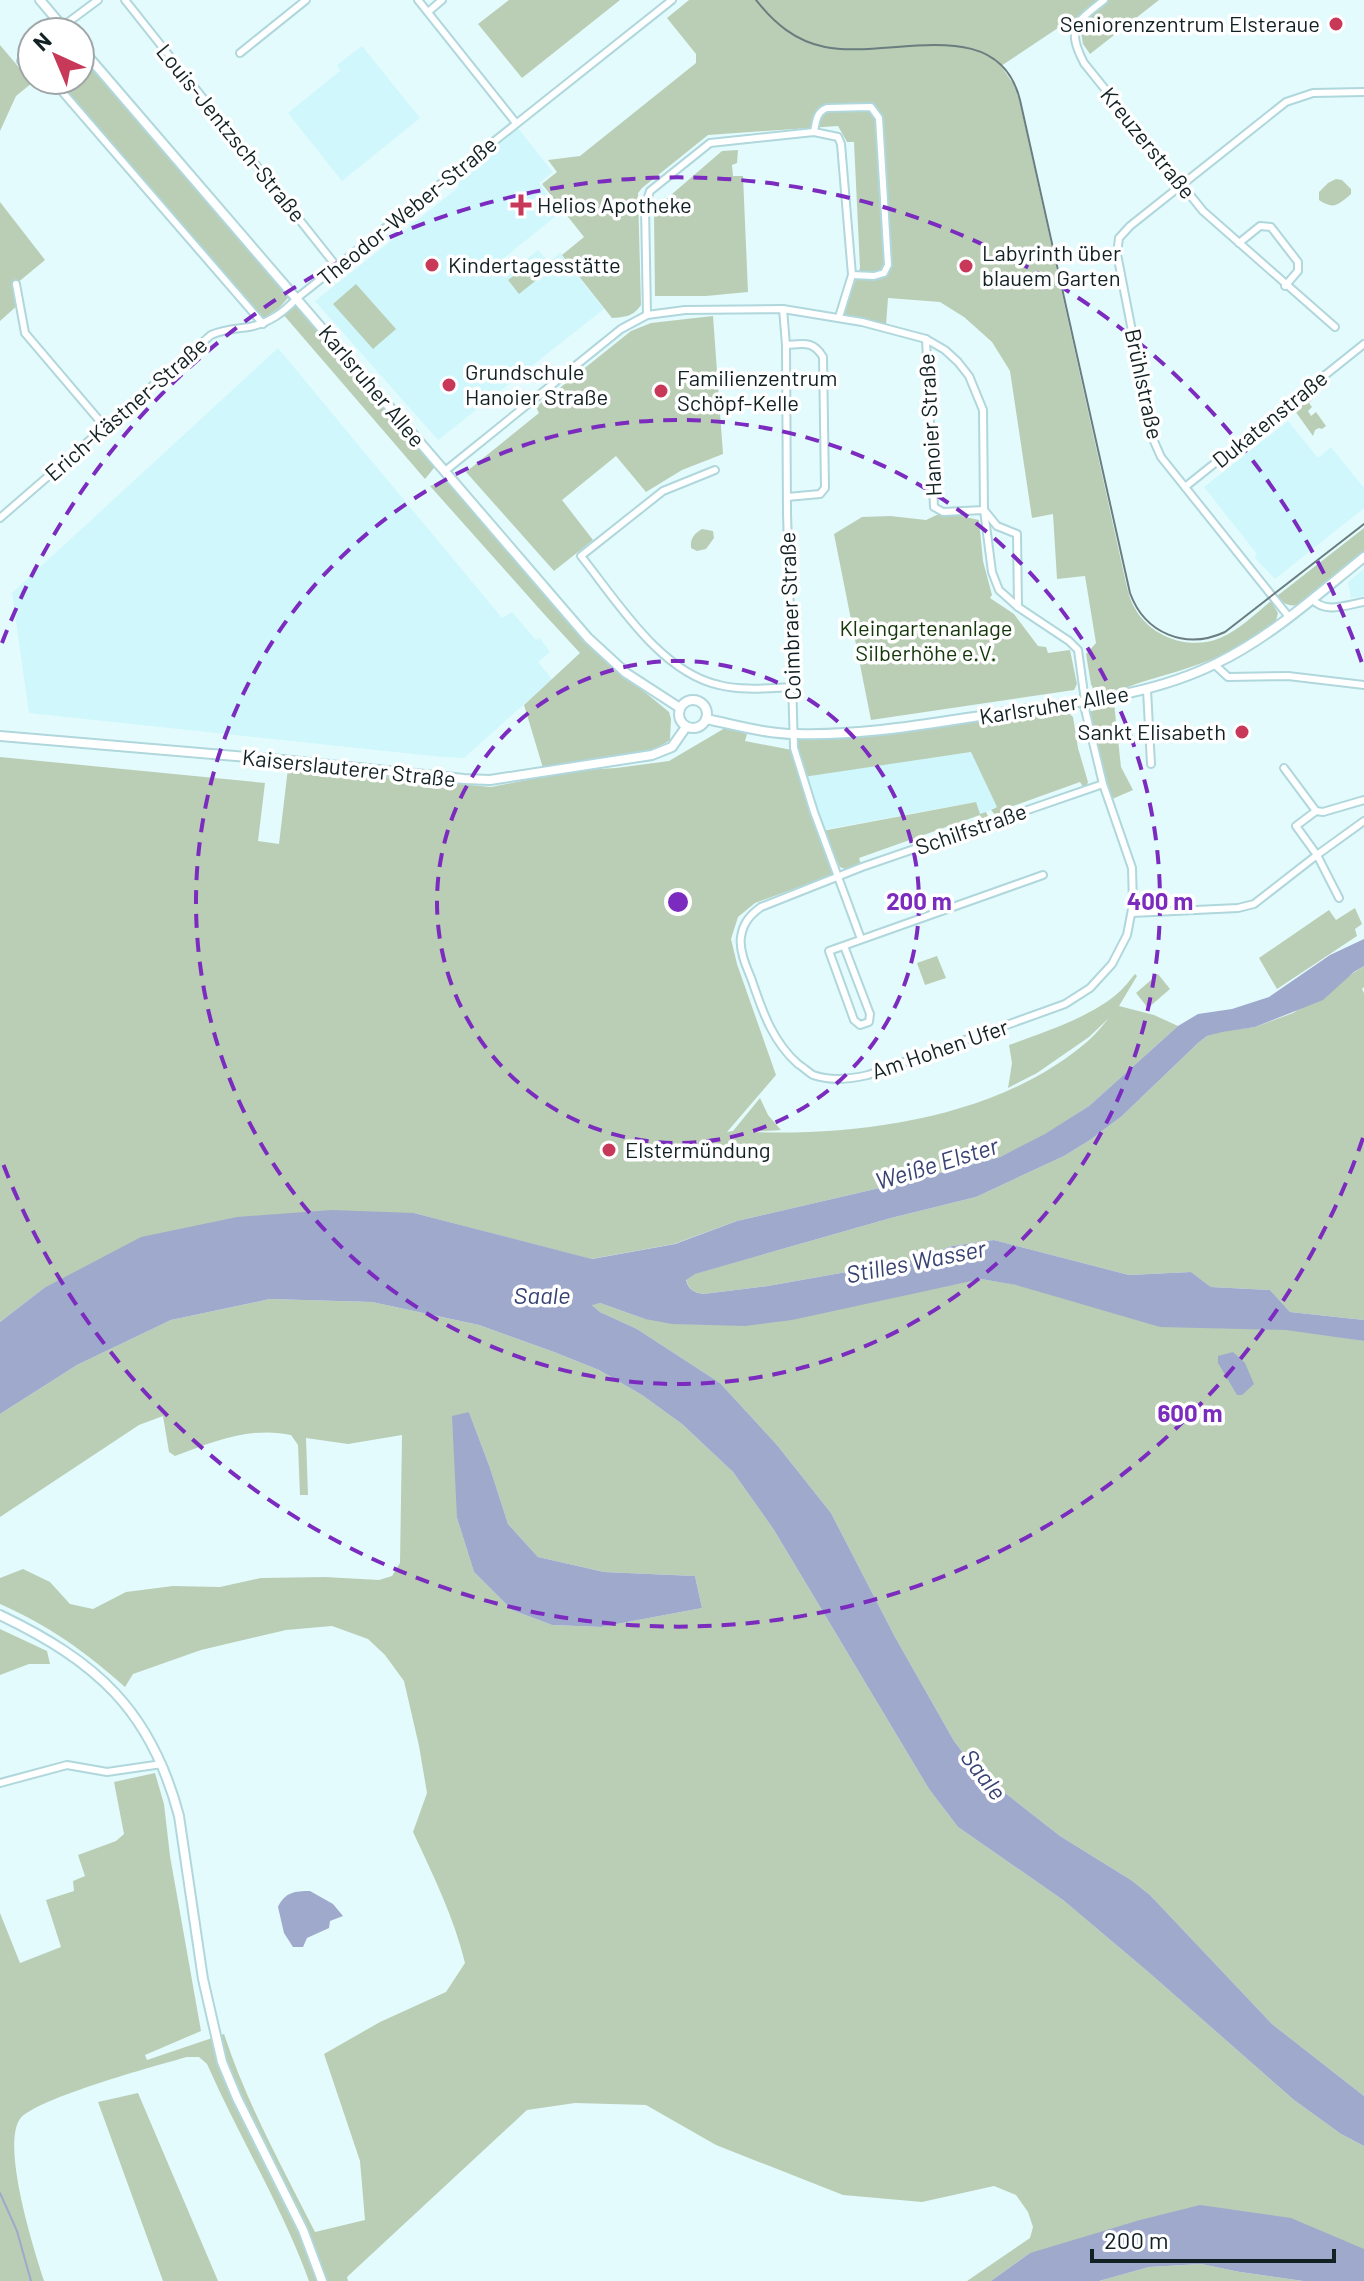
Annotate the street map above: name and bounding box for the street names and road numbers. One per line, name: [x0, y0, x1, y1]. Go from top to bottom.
street label: Louis-Jentzsch-Straße: [152, 38, 312, 227]
street label: Kreuzerstraße: [1096, 81, 1202, 203]
street label: Theodor-Weber-Straße: [312, 130, 501, 290]
street label: Karlsruher Allee: [314, 319, 431, 452]
street label: Brühlstraße: [1121, 326, 1169, 441]
street label: Erich-Kästner-Straße: [39, 331, 212, 486]
street label: Hanoier Straße: [912, 353, 946, 497]
street label: Dukatenstraße: [1207, 364, 1332, 472]
street label: Coimbraer Straße: [773, 531, 805, 701]
street label: Karlsruher Allee: [977, 679, 1130, 729]
street label: Kaiserslauterer Straße: [241, 743, 457, 791]
street label: Schilfstraße: [912, 797, 1030, 859]
street label: Am Hohen Ufer: [868, 1013, 1011, 1084]

